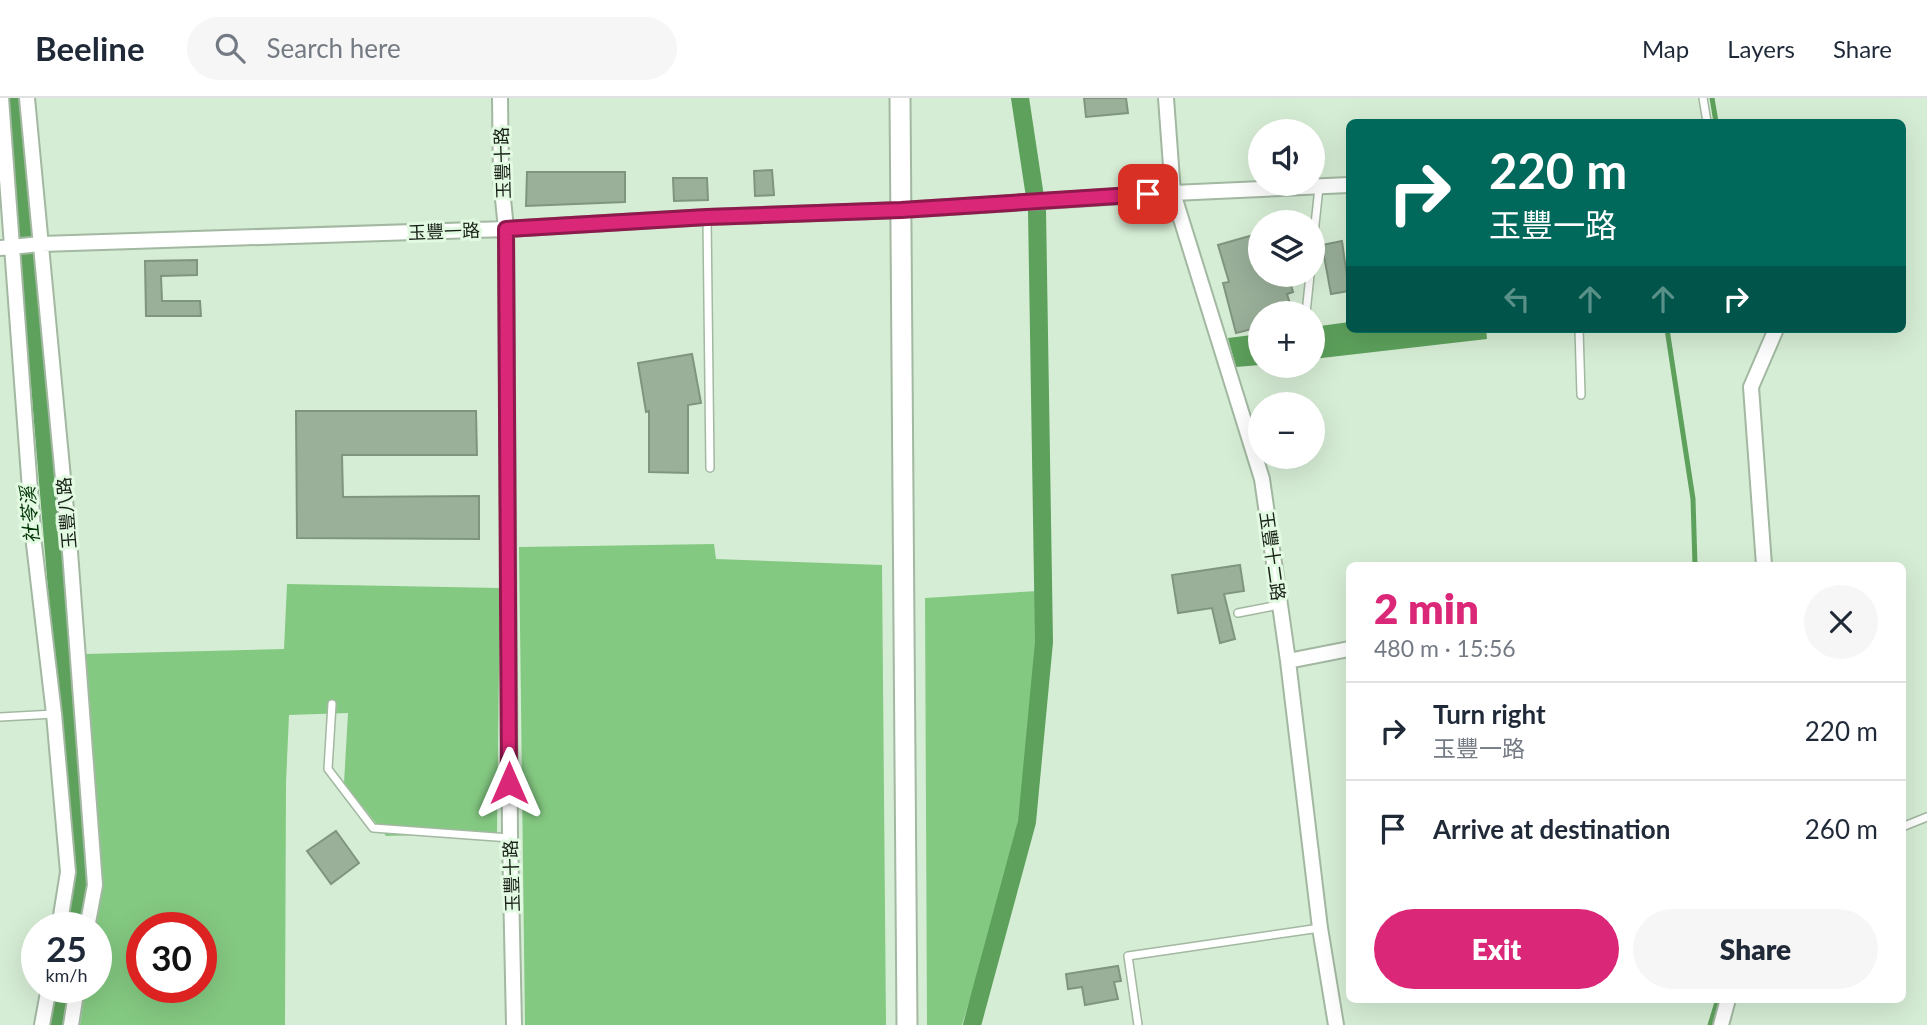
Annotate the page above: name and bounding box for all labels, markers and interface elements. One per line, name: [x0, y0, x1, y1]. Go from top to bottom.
search box: [187, 17, 677, 80]
text: Beeline: [35, 28, 145, 68]
icon: search: [211, 29, 249, 67]
text: Search here: [267, 32, 401, 64]
text: Map: [1642, 34, 1689, 63]
text: Layers: [1727, 34, 1795, 63]
text: Share: [1833, 34, 1892, 63]
map controls: [1248, 119, 1325, 469]
button: sound: [1248, 119, 1325, 196]
street label: 玉豐十路: [490, 127, 514, 199]
text: 220 m: [1489, 141, 1627, 199]
icon: right: [1374, 147, 1465, 238]
pin: [1118, 164, 1178, 224]
icon: arrive: [1129, 175, 1167, 213]
text: 玉豐一路: [1489, 205, 1617, 244]
button: layers: [1248, 210, 1325, 287]
street label: 玉豐一路: [408, 219, 480, 243]
icon: left: [1498, 280, 1536, 318]
icon: ahead: [1571, 280, 1609, 318]
icon: ahead: [1644, 280, 1682, 318]
icon: right: [1717, 280, 1755, 318]
button: +: [1248, 301, 1325, 378]
button: −: [1248, 392, 1325, 469]
street label: 玉豐八路: [52, 476, 80, 550]
water label: 社苓溪: [15, 483, 43, 544]
street label: 玉豐十二路: [1256, 510, 1290, 602]
text: 2 min: [1374, 583, 1479, 633]
button: close: [1804, 585, 1878, 659]
text: 480 m · 15:56: [1374, 634, 1516, 662]
text: Turn right: [1433, 698, 1546, 730]
icon: right: [1374, 712, 1412, 750]
text: 220 m: [1805, 715, 1878, 747]
text: 玉豐一路: [1433, 734, 1525, 762]
position arrow: [472, 746, 546, 820]
icon: arrive: [1374, 810, 1412, 848]
text: Arrive at destination: [1433, 813, 1670, 845]
text: 260 m: [1805, 813, 1878, 845]
street label: 玉豐十路: [499, 840, 523, 912]
button: Exit: [1374, 909, 1619, 989]
button: Share: [1633, 909, 1878, 989]
speed limit sign: 30: [126, 912, 217, 1003]
text: 25: [46, 927, 87, 969]
text: km/h: [45, 964, 88, 986]

